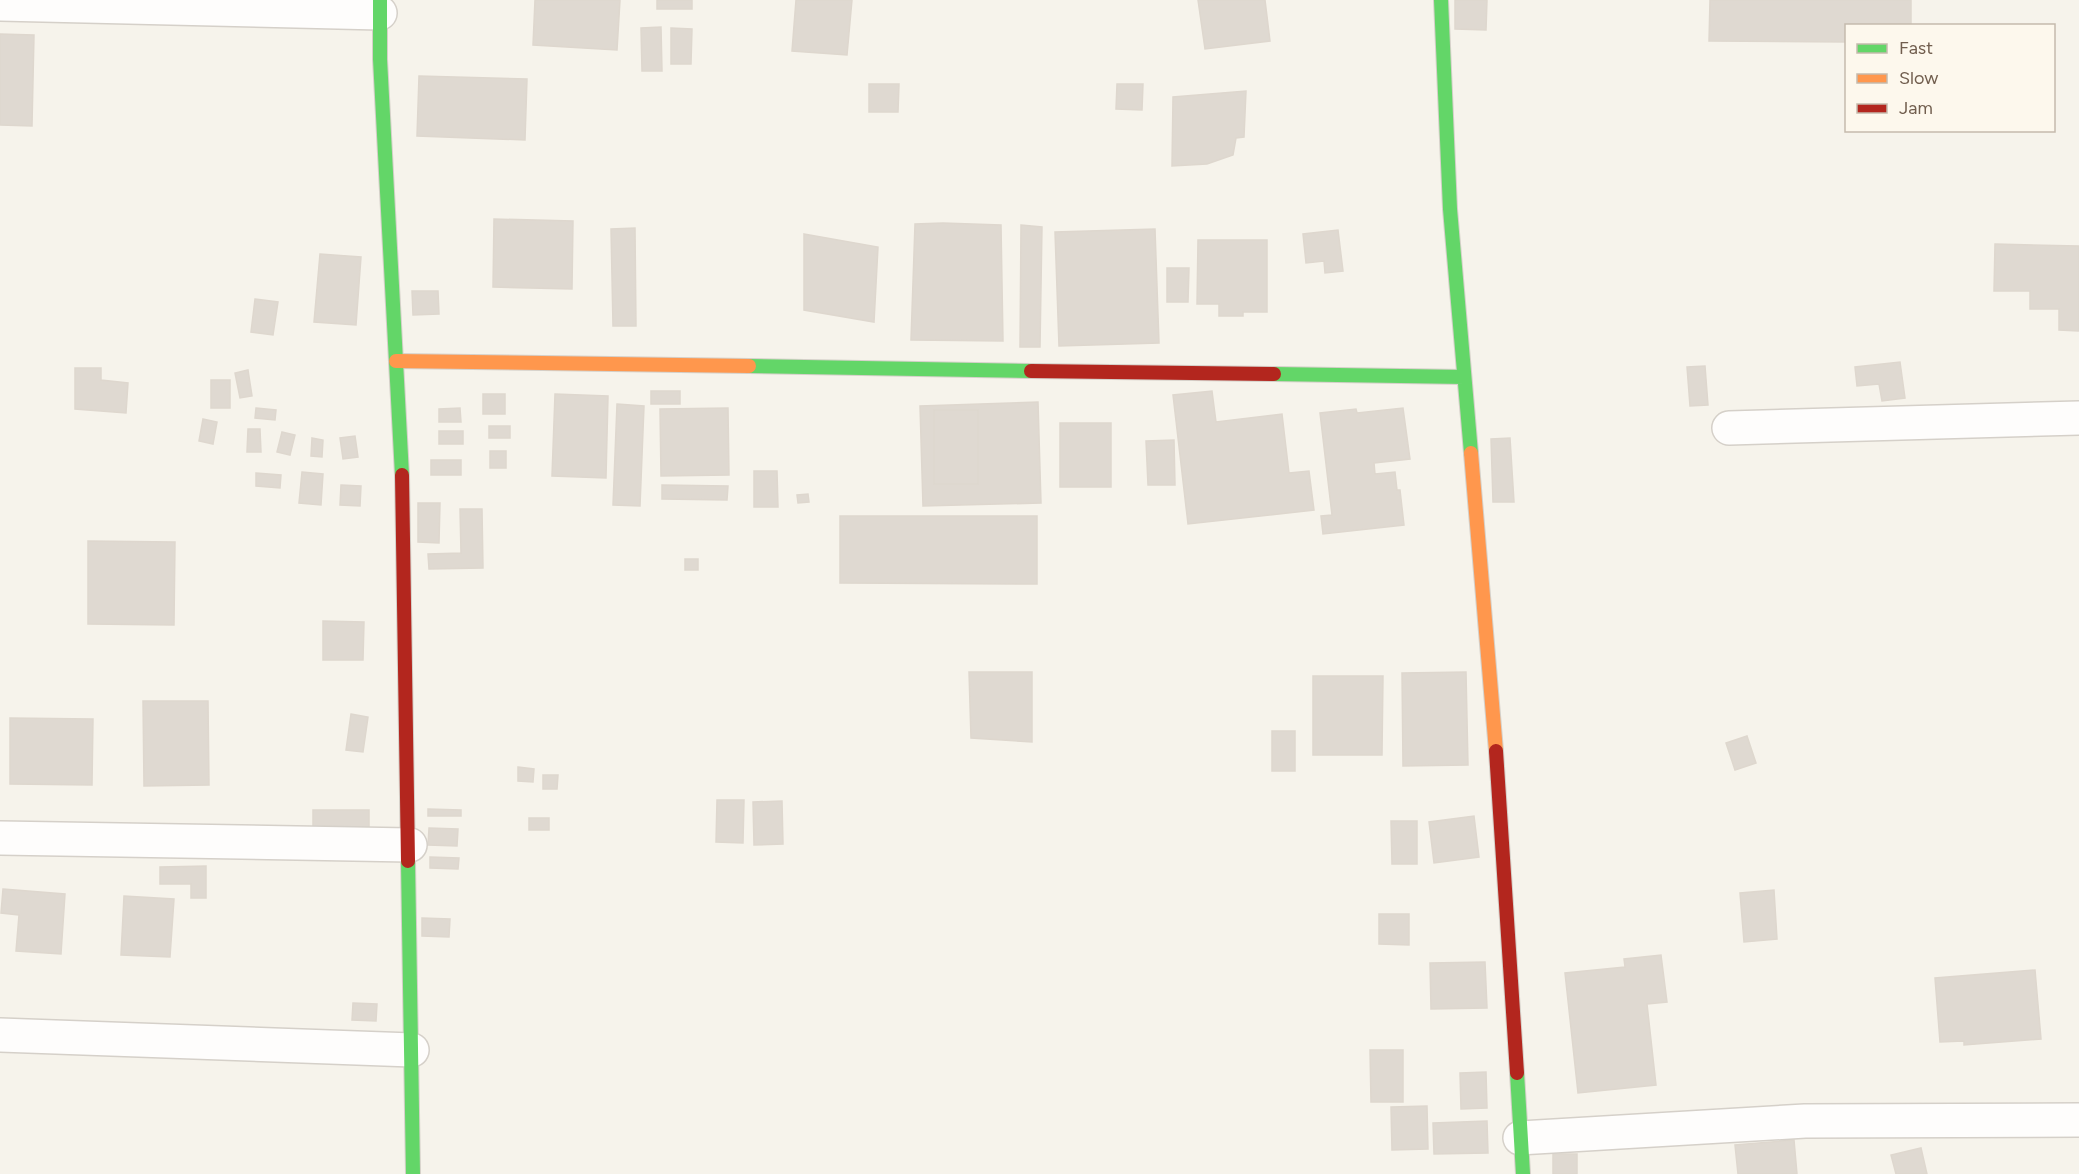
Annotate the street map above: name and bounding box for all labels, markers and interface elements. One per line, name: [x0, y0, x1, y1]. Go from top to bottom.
legend: [1845, 24, 2055, 132]
text: Fast: [1899, 37, 1933, 59]
text: Slow: [1899, 67, 1938, 89]
text: Jam: [1899, 97, 1933, 119]

